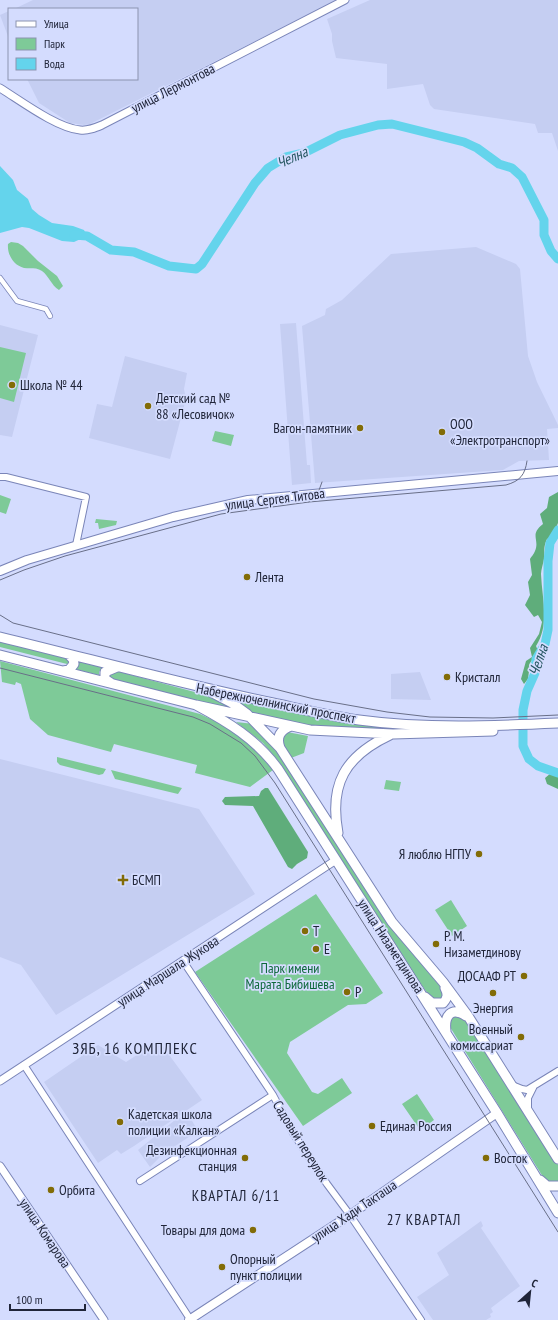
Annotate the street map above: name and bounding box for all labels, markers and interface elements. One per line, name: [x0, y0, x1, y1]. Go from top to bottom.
legend: [8, 8, 138, 80]
text: Улица: [44, 16, 69, 31]
text: Парк: [44, 36, 65, 51]
text: Вода: [44, 56, 65, 71]
street label: улица Лермонтова: [128, 59, 218, 117]
water label: Челна: [274, 141, 311, 172]
place label: Школа № 44: [20, 376, 83, 394]
marker: Школа № 44: [7, 380, 17, 390]
place label: Детский сад № 88 «Лесовичок»: [156, 389, 235, 423]
marker: Детский сад № 88 «Лесовичок»: [143, 401, 153, 411]
place label: ООО «Электротранспорт»: [450, 415, 550, 449]
place label: Вагон-памятник: [273, 419, 353, 437]
marker: Вагон-памятник: [355, 423, 365, 433]
marker: ООО «Электротранспорт»: [437, 427, 447, 437]
street label: улица Сергея Титова: [224, 484, 326, 514]
place label: Лента: [254, 568, 284, 586]
marker: Лента: [242, 572, 252, 582]
water label: Челна: [524, 641, 552, 678]
place label: Кристалл: [455, 668, 500, 686]
marker: Кристалл: [442, 672, 452, 682]
street label: Набережночелнинский проспект: [195, 679, 358, 727]
place label: Я люблю НГПУ: [399, 845, 472, 863]
marker: Я люблю НГПУ: [474, 849, 484, 859]
place label: БСМП: [132, 871, 161, 889]
marker: БСМП: [117, 874, 129, 886]
street label: улица Низаметдинова: [354, 895, 428, 997]
place label: Т: [313, 922, 320, 940]
marker: Т: [300, 926, 310, 936]
place label: Р. М. Низаметдинову: [444, 927, 522, 961]
street label: улица Маршала Жукова: [114, 931, 222, 1011]
marker: Р. М. Низаметдинову: [431, 939, 441, 949]
place label: Е: [324, 940, 330, 958]
marker: Е: [311, 944, 321, 954]
park label: Парк имени Марата Бибишева: [245, 959, 335, 993]
place label: ДОСААФ РТ: [458, 967, 517, 985]
marker: ДОСААФ РТ: [519, 971, 529, 981]
place label: Р: [355, 983, 361, 1001]
marker: Р: [342, 987, 352, 997]
marker: Энергия: [488, 988, 498, 998]
place label: Энергия: [473, 999, 513, 1017]
place label: Военный комиссариат: [451, 1020, 514, 1054]
marker: Военный комиссариат: [516, 1032, 526, 1042]
district label: ЗЯБ, 16 КОМПЛЕКС: [72, 1038, 198, 1058]
street label: Садовый переулок: [269, 1097, 333, 1185]
place label: Кадетская школа полиции «Калкан»: [128, 1105, 219, 1139]
marker: Кадетская школа полиции «Калкан»: [115, 1117, 125, 1127]
place label: Единая Россия: [380, 1117, 452, 1135]
marker: Единая Россия: [367, 1121, 377, 1131]
place label: Дезинфекционная станция: [146, 1141, 237, 1175]
place label: Восток: [494, 1149, 528, 1167]
marker: Дезинфекционная станция: [240, 1153, 250, 1163]
marker: Восток: [481, 1153, 491, 1163]
street label: улица Хади Такташа: [308, 1176, 400, 1246]
place label: Орбита: [59, 1181, 95, 1199]
marker: Орбита: [46, 1185, 56, 1195]
district label: КВАРТАЛ 6/11: [192, 1186, 280, 1205]
street label: улица Комарова: [15, 1195, 75, 1271]
district label: 27 КВАРТАЛ: [387, 1210, 461, 1229]
place label: Товары для дома: [161, 1221, 245, 1239]
marker: Товары для дома: [248, 1225, 258, 1235]
place label: Опорный пункт полиции: [230, 1250, 302, 1284]
marker: Опорный пункт полиции: [217, 1262, 227, 1272]
north arrow: [510, 1272, 550, 1312]
text: С: [529, 1276, 540, 1290]
scale bar: [10, 1286, 85, 1312]
text: 100 m: [16, 1292, 43, 1307]

